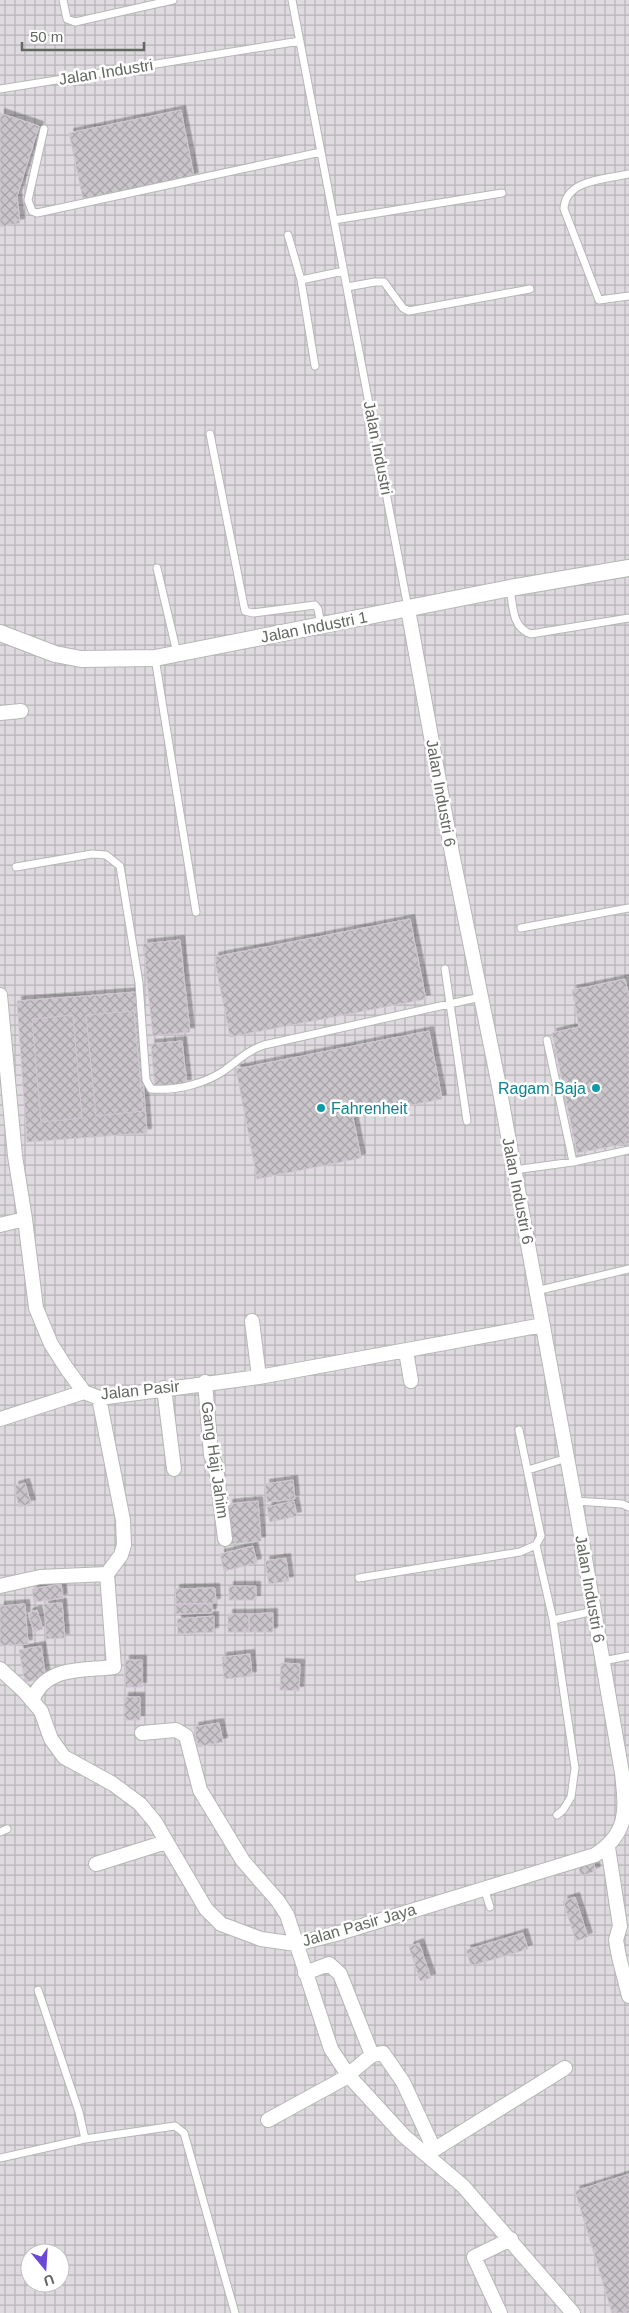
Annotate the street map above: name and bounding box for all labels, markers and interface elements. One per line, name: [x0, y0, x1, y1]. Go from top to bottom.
scale bar: [22, 20, 145, 52]
text: 50 m: [30, 28, 63, 45]
street label: Jalan Industri: [58, 56, 154, 88]
street label: Jalan Industri: [361, 400, 395, 496]
street label: Jalan Industri 1: [259, 608, 369, 646]
street label: Jalan Industri 6: [423, 738, 459, 848]
place label: Ragam Baja: [498, 1080, 586, 1097]
marker: Ragam Baja: [590, 1082, 602, 1094]
place label: Fahrenheit: [331, 1100, 408, 1117]
marker: Fahrenheit: [315, 1102, 327, 1114]
street label: Jalan Industri 6: [499, 1136, 537, 1246]
street label: Jalan Pasir: [100, 1377, 181, 1403]
street label: Gang Haji Jahim: [198, 1400, 232, 1520]
street label: Jalan Industri 6: [572, 1534, 608, 1644]
street label: Jalan Pasir Jaya: [300, 1901, 418, 1949]
north arrow: [20, 2243, 70, 2293]
text: U: [42, 2271, 56, 2290]

